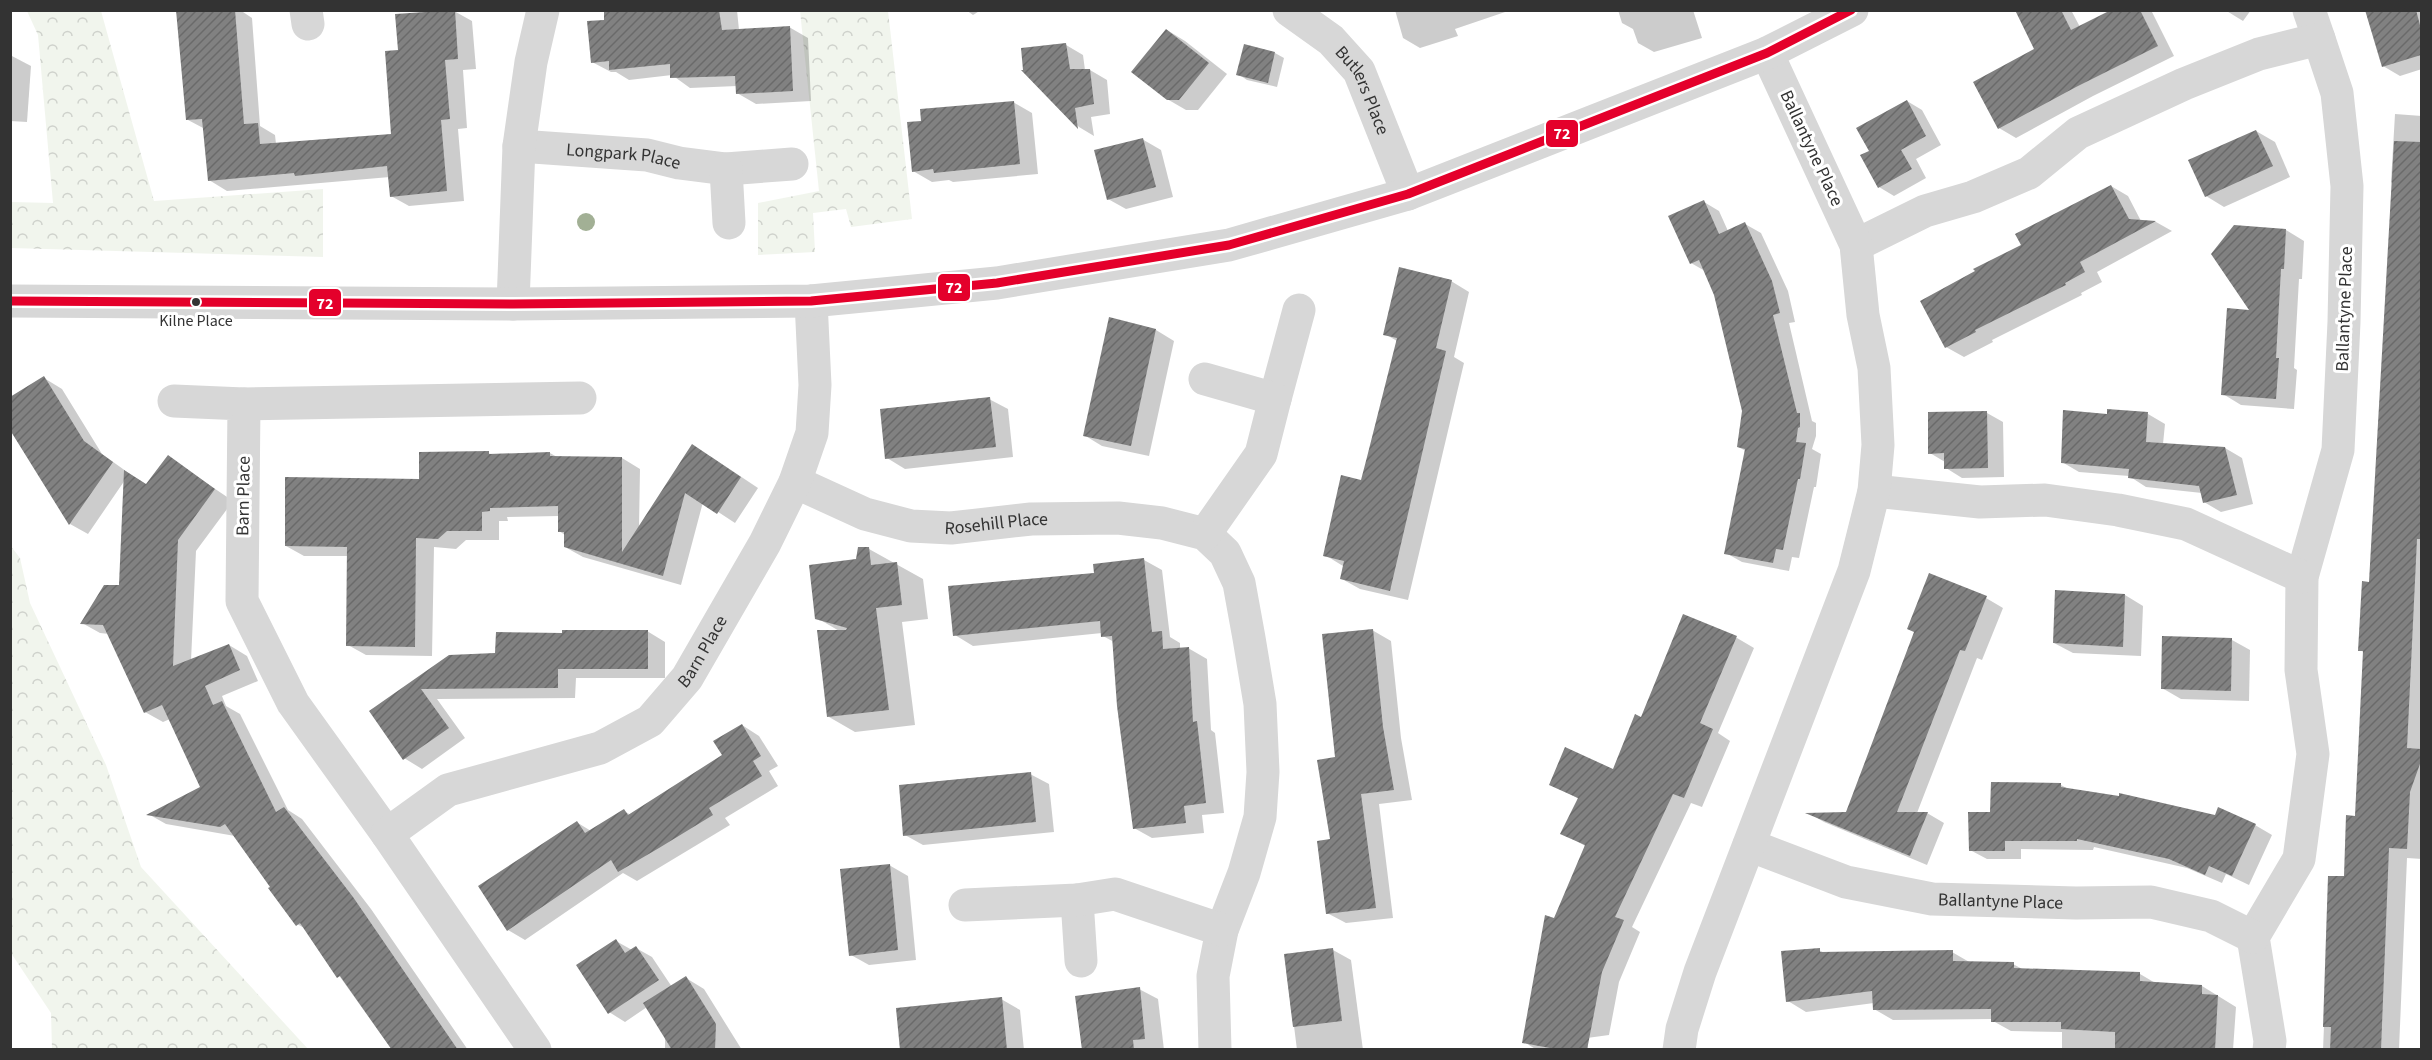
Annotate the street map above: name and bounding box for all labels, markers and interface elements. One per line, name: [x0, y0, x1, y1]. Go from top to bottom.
street label: Butlers Place: [1329, 40, 1395, 139]
street label: Ballantyne Place: [1774, 86, 1849, 210]
line badge: 72: [1545, 119, 1579, 148]
text: 72: [1554, 123, 1570, 145]
street label: Longpark Place: [565, 137, 683, 176]
street label: Ballantyne Place: [2330, 246, 2359, 372]
line badge: 72: [937, 273, 971, 302]
text: 72: [946, 277, 962, 299]
line badge: 72: [308, 288, 342, 317]
text: 72: [317, 293, 333, 315]
marker: Kilne Place: [190, 296, 202, 308]
place label: Kilne Place: [159, 310, 233, 332]
street label: Barn Place: [230, 456, 257, 536]
street label: Rosehill Place: [944, 507, 1048, 541]
street label: Barn Place: [672, 611, 734, 694]
street label: Ballantyne Place: [1937, 887, 2064, 916]

